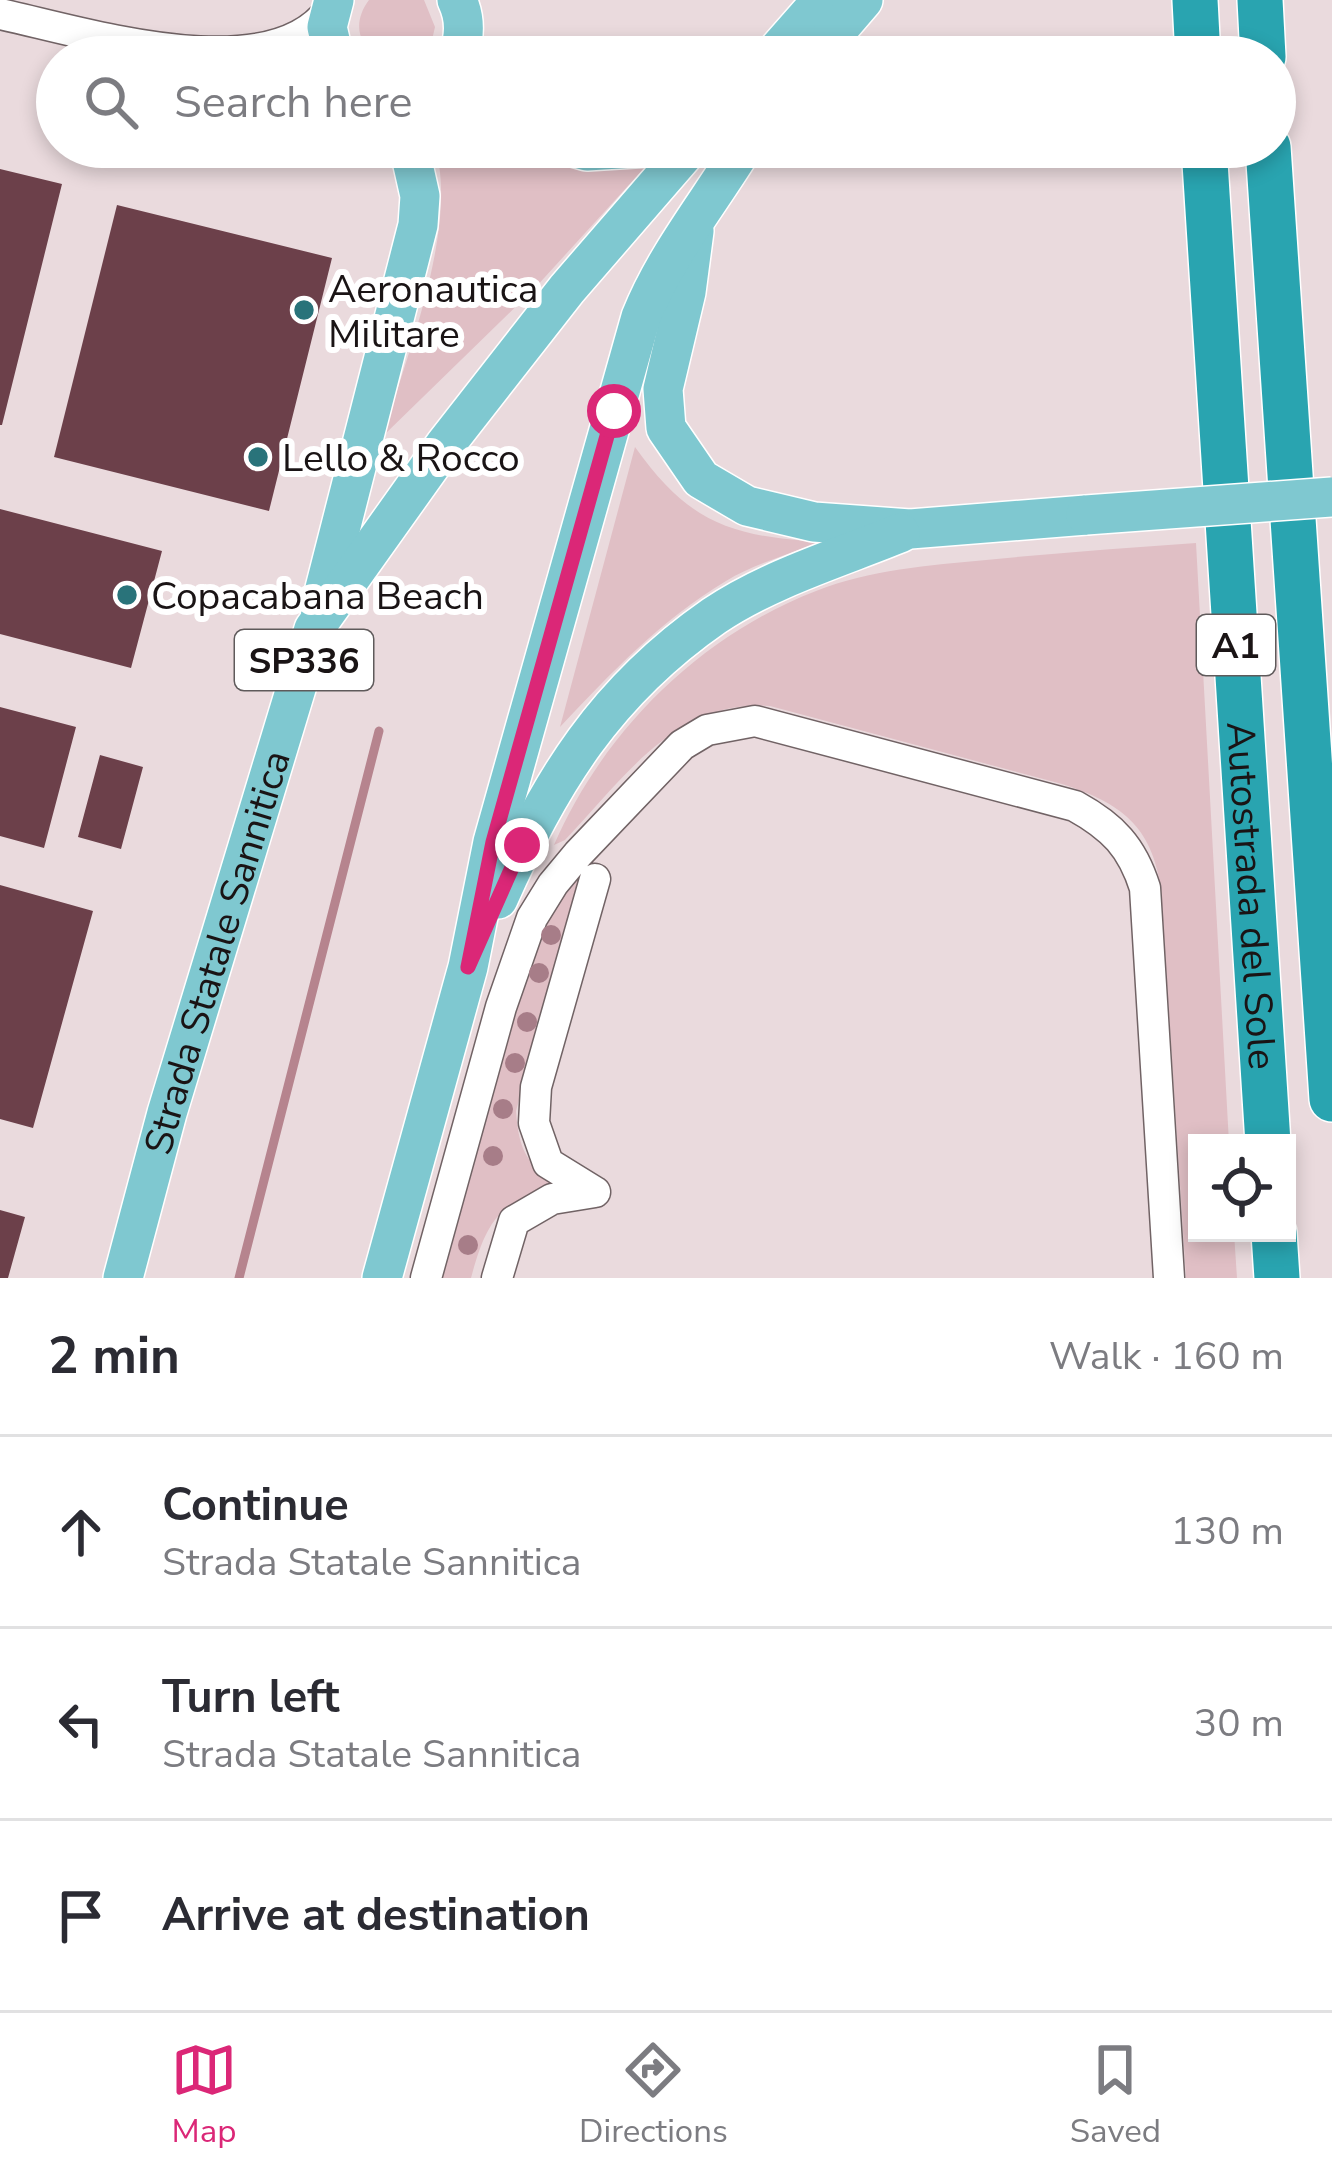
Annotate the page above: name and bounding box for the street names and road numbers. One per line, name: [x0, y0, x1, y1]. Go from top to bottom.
road number: A1: [1197, 615, 1275, 675]
road number: SP336: [235, 630, 373, 690]
street label: Autostrada del Sole: [1213, 720, 1288, 1071]
street label: Strada Statale Sannitica: [132, 744, 304, 1160]

